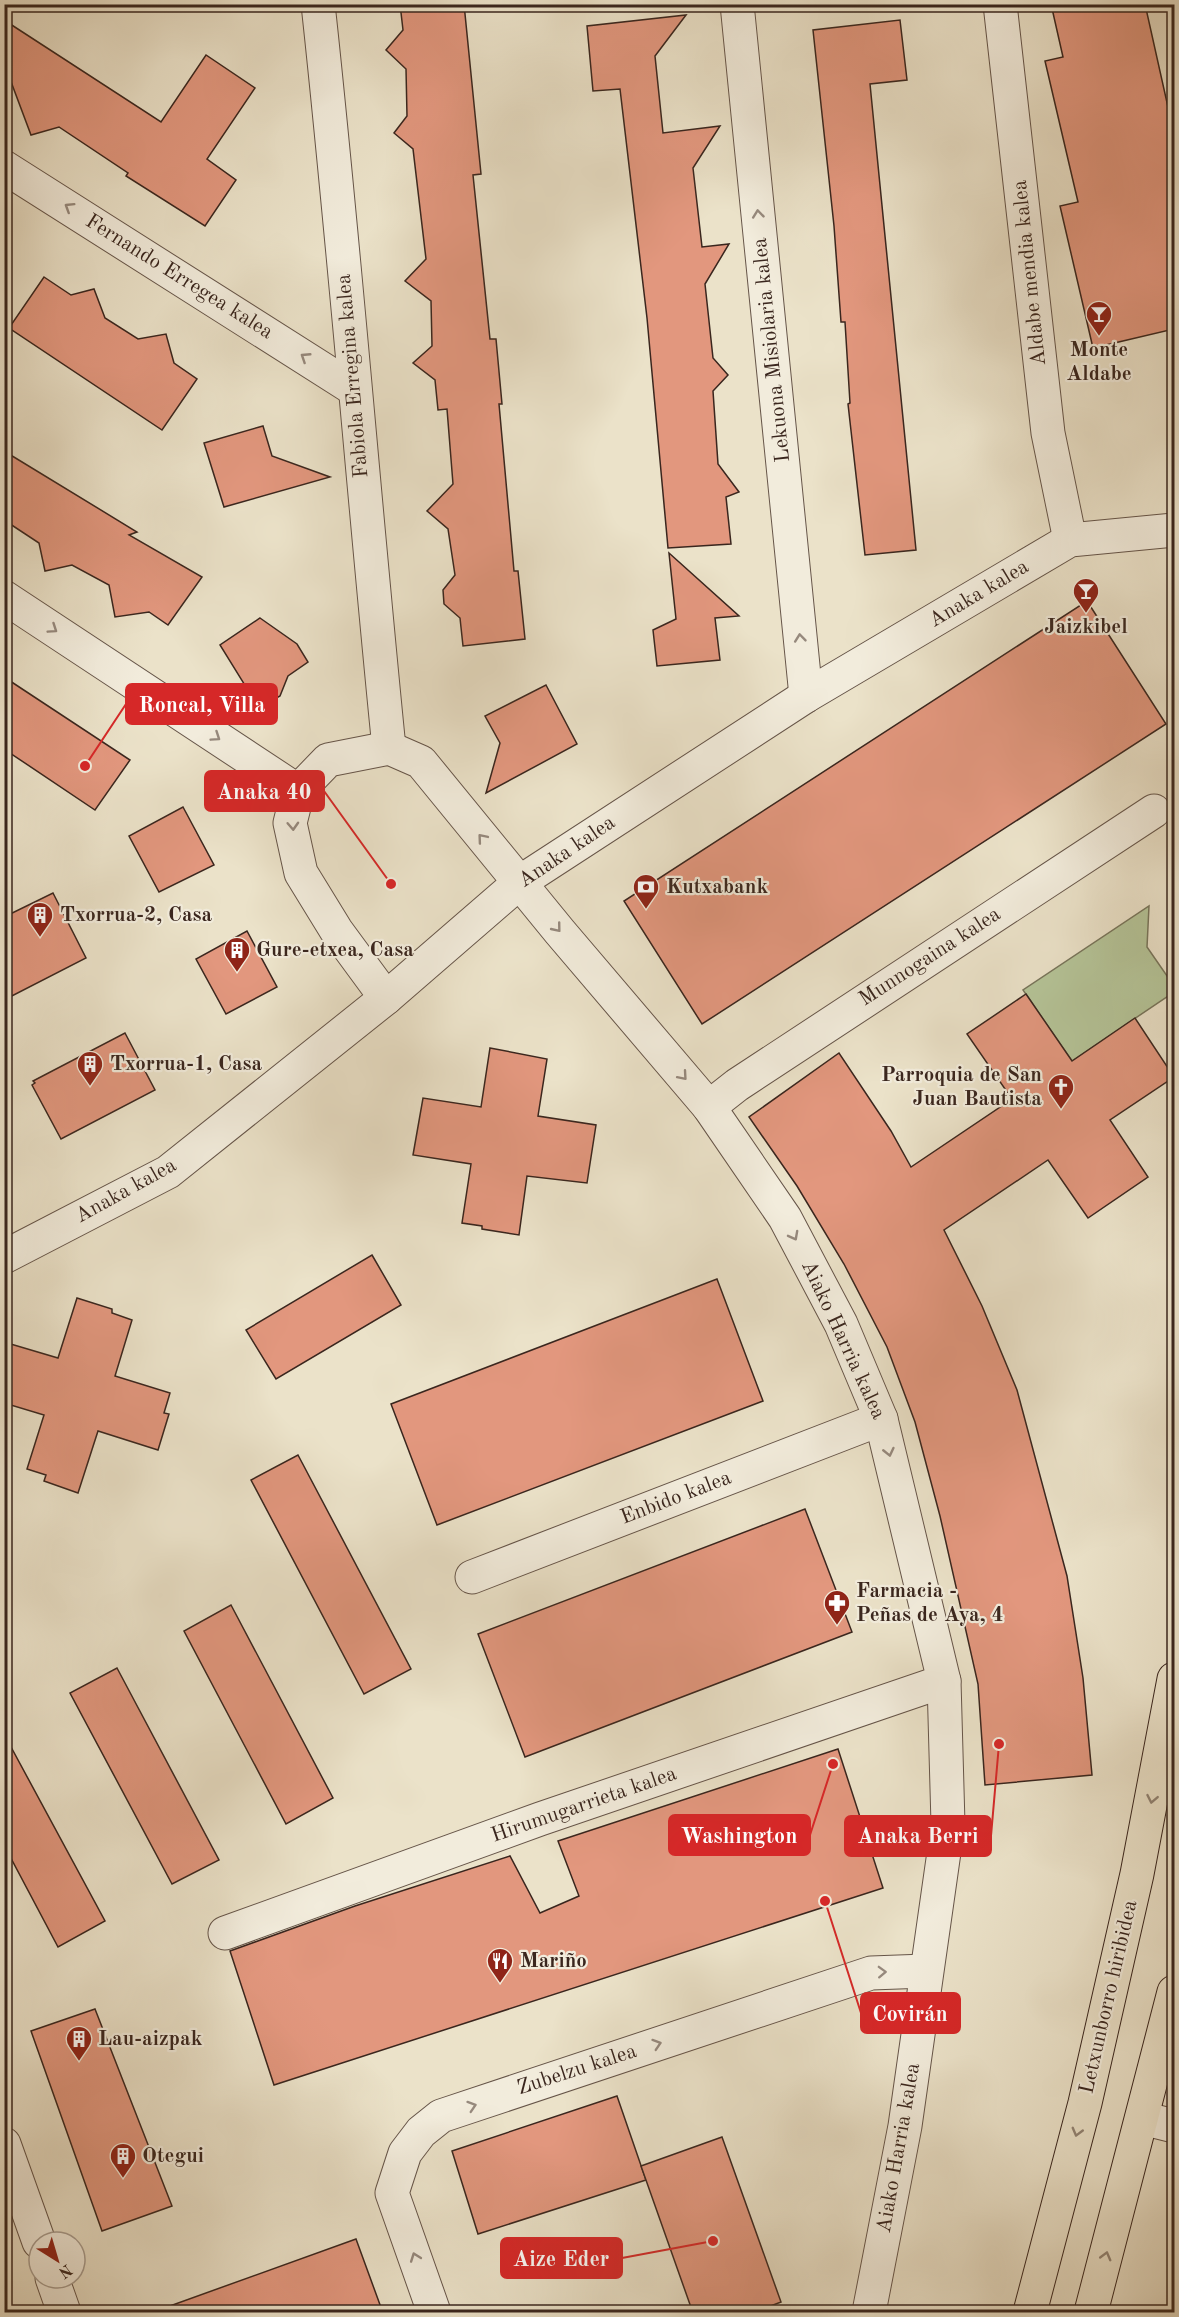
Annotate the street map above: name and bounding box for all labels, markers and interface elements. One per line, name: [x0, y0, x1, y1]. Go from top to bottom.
street label: Aldabe mendia kalea: [1010, 179, 1050, 367]
one-way arrow: [65, 203, 75, 215]
one-way arrow: [752, 209, 765, 218]
street label: Fernando Erregea kalea: [81, 211, 277, 343]
street label: Lekuona Misiolaria kalea: [750, 237, 794, 463]
street label: Fabiola Erregina kalea: [334, 273, 372, 479]
bar icon: Monte Aldabe: [1084, 299, 1114, 337]
place label: Monte Aldabe: [1066, 340, 1132, 385]
one-way arrow: [300, 353, 311, 364]
street label: Anaka kalea: [926, 556, 1032, 632]
bar icon: Jaizkibel: [1071, 576, 1101, 614]
place label: Jaizkibel: [1044, 617, 1128, 638]
one-way arrow: [46, 622, 57, 633]
one-way arrow: [794, 633, 807, 642]
callout: Roncal, Villa: [126, 684, 277, 724]
text: Roncal, Villa: [139, 695, 265, 717]
one-way arrow: [209, 730, 220, 741]
callout: Anaka 40: [205, 771, 324, 811]
text: Anaka 40: [216, 782, 312, 804]
street label: Anaka kalea: [515, 812, 619, 892]
one-way arrow: [286, 822, 299, 831]
one-way arrow: [478, 834, 489, 845]
bank icon: Kutxabank: [631, 872, 661, 910]
place label: Kutxabank: [666, 877, 768, 898]
building icon: Txorrua-2, Casa: [25, 900, 55, 938]
street label: Munnogaina kalea: [856, 904, 1004, 1010]
place label: Txorrua-2, Casa: [60, 905, 213, 926]
one-way arrow: [549, 921, 560, 932]
building icon: Gure-etxea, Casa: [222, 935, 252, 973]
place label: Gure-etxea, Casa: [256, 940, 414, 961]
building icon: Txorrua-1, Casa: [75, 1049, 105, 1087]
place label: Txorrua-1, Casa: [110, 1054, 263, 1075]
place label: Parroquia de San Juan Bautista: [881, 1065, 1042, 1110]
one-way arrow: [676, 1069, 687, 1080]
church icon: Parroquia de San Juan Bautista: [1046, 1072, 1076, 1110]
street label: Anaka kalea: [72, 1155, 180, 1227]
one-way arrow: [787, 1230, 798, 1240]
street label: Aiako Harria kalea: [797, 1257, 889, 1423]
one-way arrow: [882, 1447, 895, 1457]
street label: Enbido kalea: [618, 1467, 734, 1529]
place label: Farmacia - Peñas de Aya, 4: [856, 1581, 1004, 1626]
pharmacy icon: Farmacia - Peñas de Aya, 4: [822, 1588, 852, 1626]
street label: Hirumugarrieta kalea: [488, 1763, 680, 1847]
one-way arrow: [1146, 1793, 1159, 1803]
callout: Washington: [669, 1815, 810, 1855]
callout: Anaka Berri: [845, 1816, 991, 1856]
text: Washington: [681, 1826, 797, 1848]
text: Anaka Berri: [857, 1826, 979, 1848]
street label: Letxunborro hiribidea: [1076, 1898, 1142, 2096]
restaurant icon: Mariño: [485, 1946, 515, 1984]
place label: Mariño: [520, 1951, 587, 1972]
one-way arrow: [878, 1966, 887, 1979]
callout: Covirán: [861, 1993, 960, 2033]
text: Covirán: [872, 2004, 948, 2026]
building icon: Lau-aizpak: [64, 2024, 94, 2062]
place label: Lau-aizpak: [98, 2029, 203, 2050]
one-way arrow: [651, 2039, 662, 2051]
street label: Zubelzu kalea: [515, 2041, 639, 2099]
street label: Aiako Harria kalea: [874, 2061, 924, 2235]
one-way arrow: [466, 2100, 477, 2113]
one-way arrow: [1071, 2127, 1084, 2137]
building icon: Otegui: [108, 2141, 138, 2179]
place label: Otegui: [142, 2146, 204, 2167]
north arrow: [27, 2230, 87, 2290]
callout: Aize Eder: [501, 2238, 622, 2278]
text: Aize Eder: [513, 2249, 609, 2271]
one-way arrow: [1098, 2251, 1111, 2261]
one-way arrow: [409, 2253, 422, 2263]
text: N: [55, 2260, 75, 2281]

